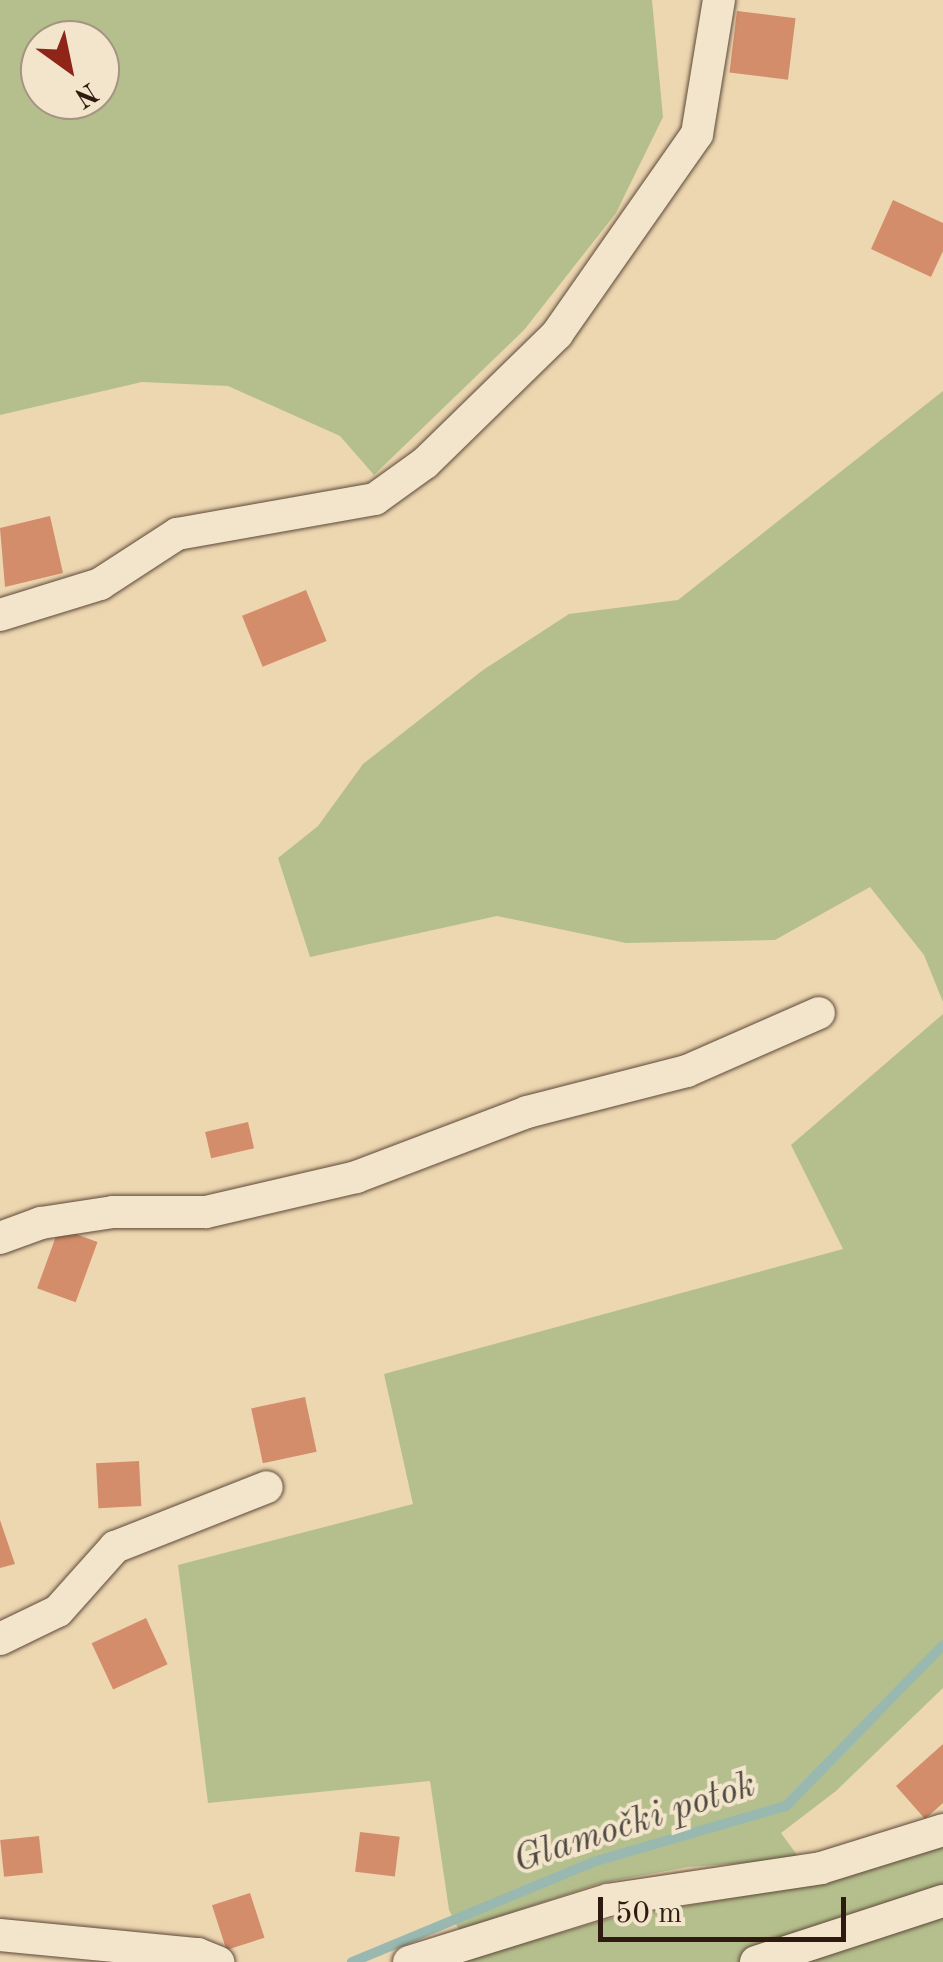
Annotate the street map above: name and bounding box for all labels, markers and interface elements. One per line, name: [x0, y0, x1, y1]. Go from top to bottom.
north arrow: [20, 20, 120, 120]
text: N: [69, 76, 102, 111]
water label: Glamočki potok: [508, 1763, 762, 1885]
scale bar: [603, 1877, 850, 1939]
text: 50 m: [615, 1899, 682, 1929]

